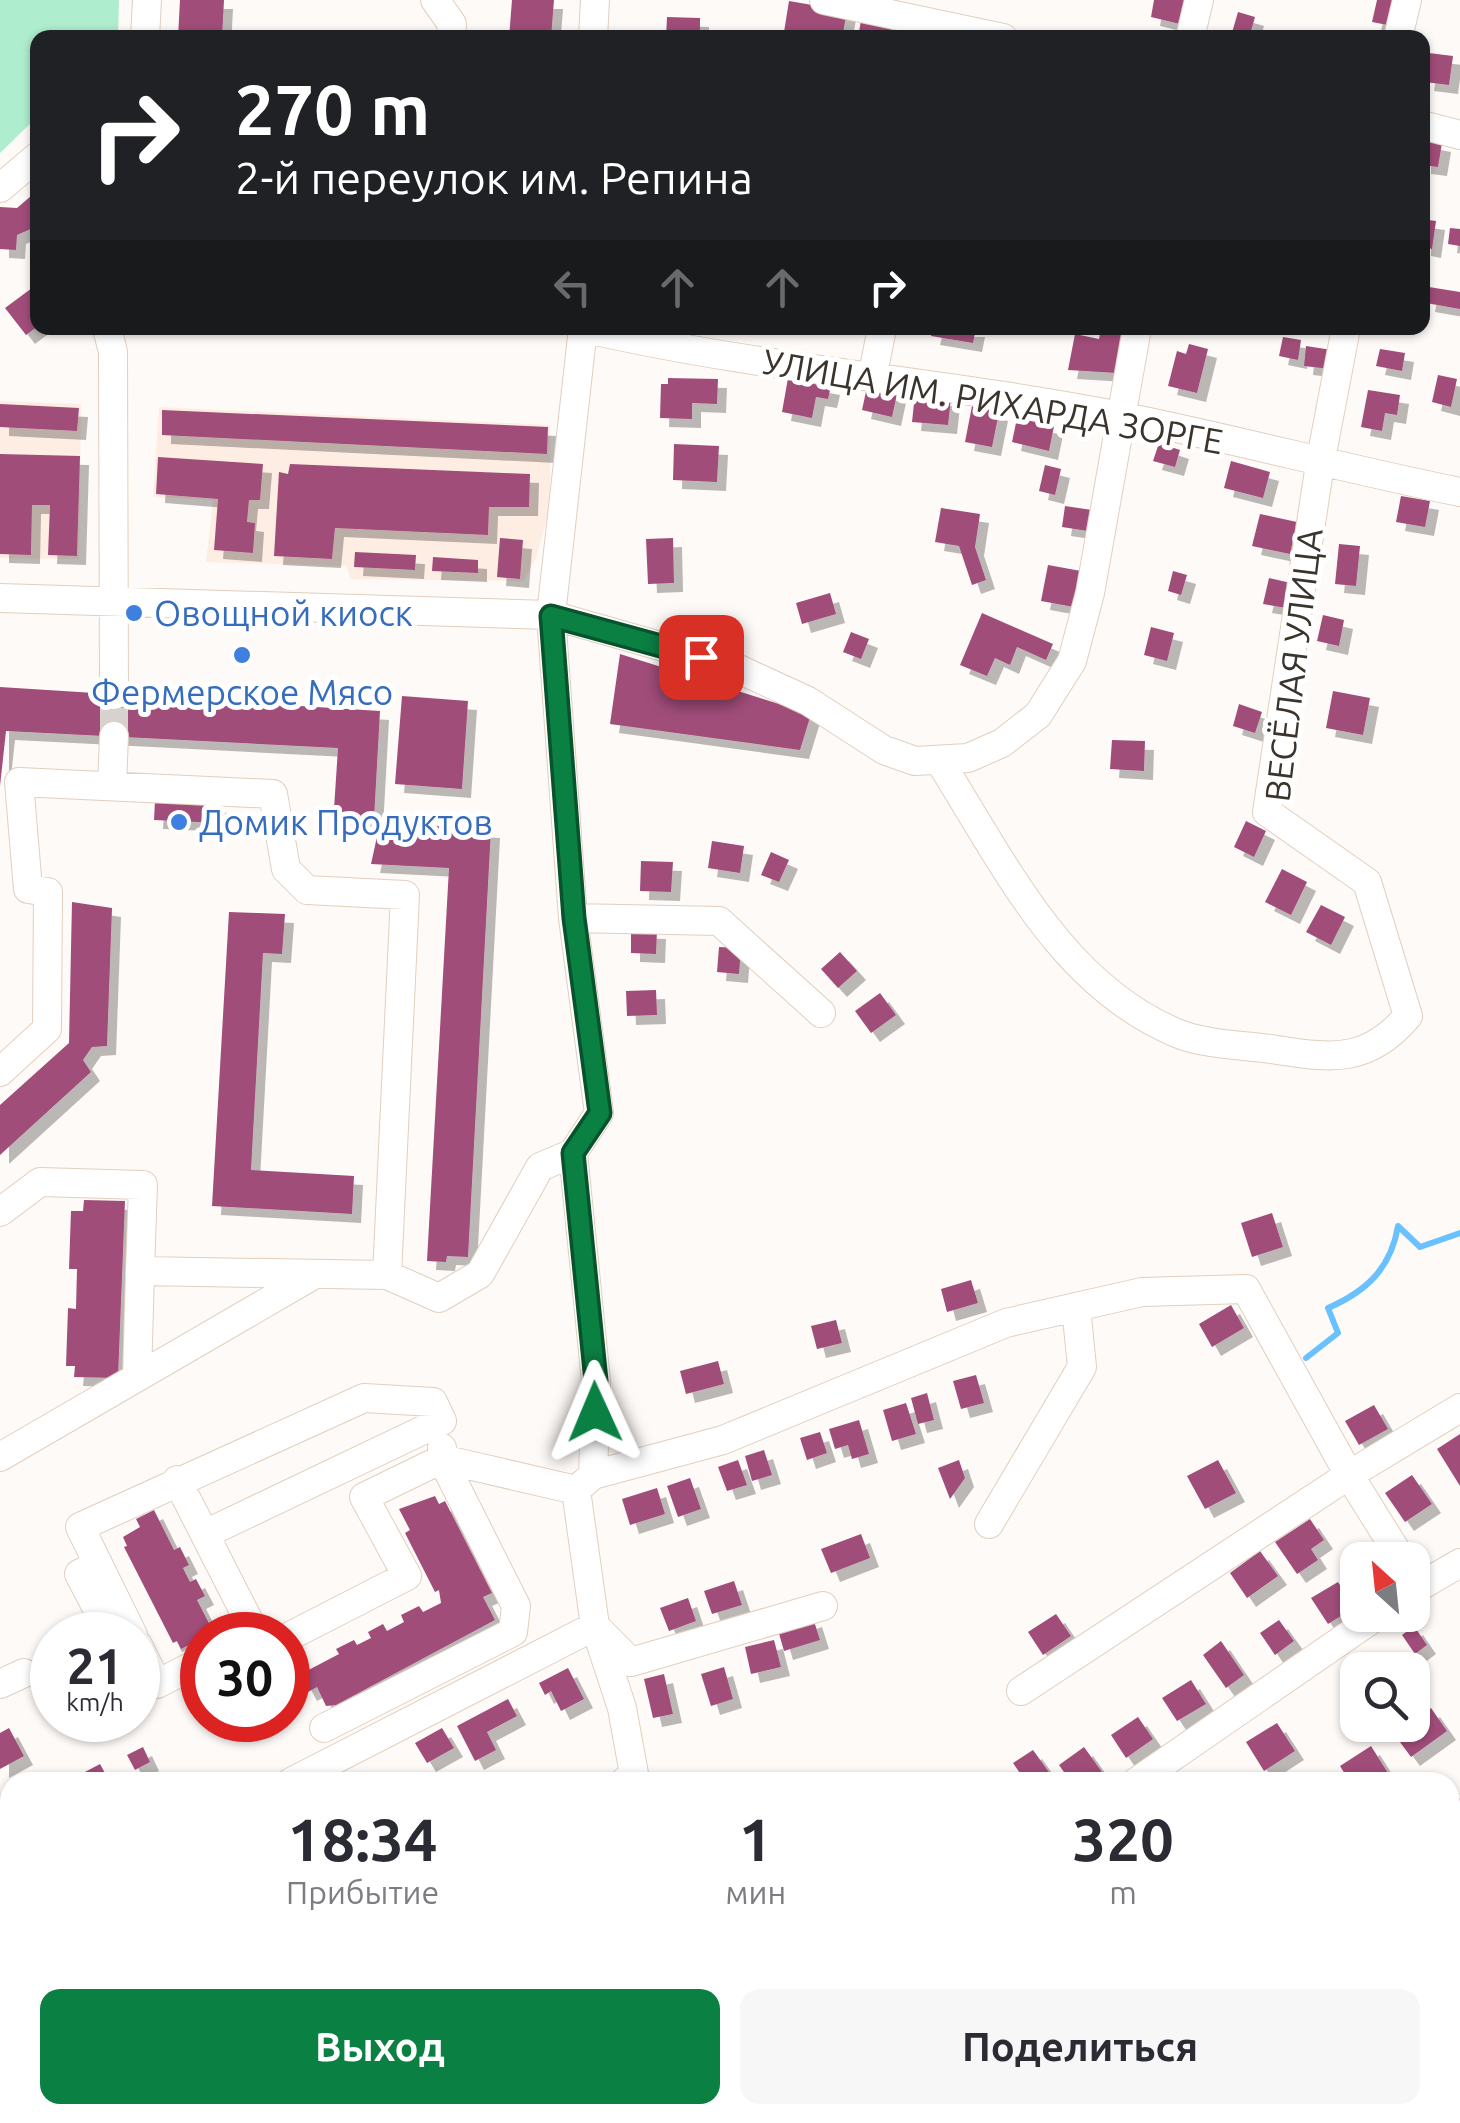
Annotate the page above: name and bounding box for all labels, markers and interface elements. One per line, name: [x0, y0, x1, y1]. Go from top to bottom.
icon: right: [70, 70, 200, 200]
text: 270 m: [235, 70, 430, 148]
text: 2-й переулок им. Репина: [235, 152, 753, 203]
icon: left: [545, 260, 600, 315]
icon: ahead: [650, 260, 705, 315]
icon: ahead: [755, 260, 810, 315]
icon: right: [860, 260, 915, 315]
street label: УЛИЦА ИМ. РИХАРДА ЗОРГЕ: [760, 341, 1226, 461]
street label: ВЕСЁЛАЯ УЛИЦА: [1256, 526, 1330, 804]
place label: Овощной киоск: [154, 593, 413, 633]
marker: Овощной киоск: [123, 602, 145, 624]
pin: [659, 615, 744, 700]
icon: arrive: [674, 630, 729, 685]
marker: Фермерское Мясо: [231, 644, 253, 666]
place label: Фермерское Мясо: [91, 672, 393, 712]
place label: Домик Продуктов: [199, 802, 493, 842]
marker: Домик Продуктов: [168, 811, 190, 833]
position arrow: [543, 1360, 647, 1464]
north arrow: [1340, 1542, 1430, 1632]
map controls: [1340, 1542, 1430, 1742]
speed limit sign: 30: [180, 1612, 310, 1742]
text: 21: [67, 1637, 123, 1693]
button: search: [1340, 1652, 1430, 1742]
text: km/h: [66, 1688, 124, 1716]
text: 18:34: [288, 1805, 438, 1872]
text: 1: [739, 1805, 773, 1872]
text: 320: [1072, 1805, 1174, 1872]
text: Прибытие: [286, 1874, 439, 1910]
text: мин: [725, 1874, 786, 1910]
text: m: [1109, 1874, 1137, 1910]
button: Выход: [40, 1989, 720, 2104]
button: Поделиться: [740, 1989, 1420, 2104]

